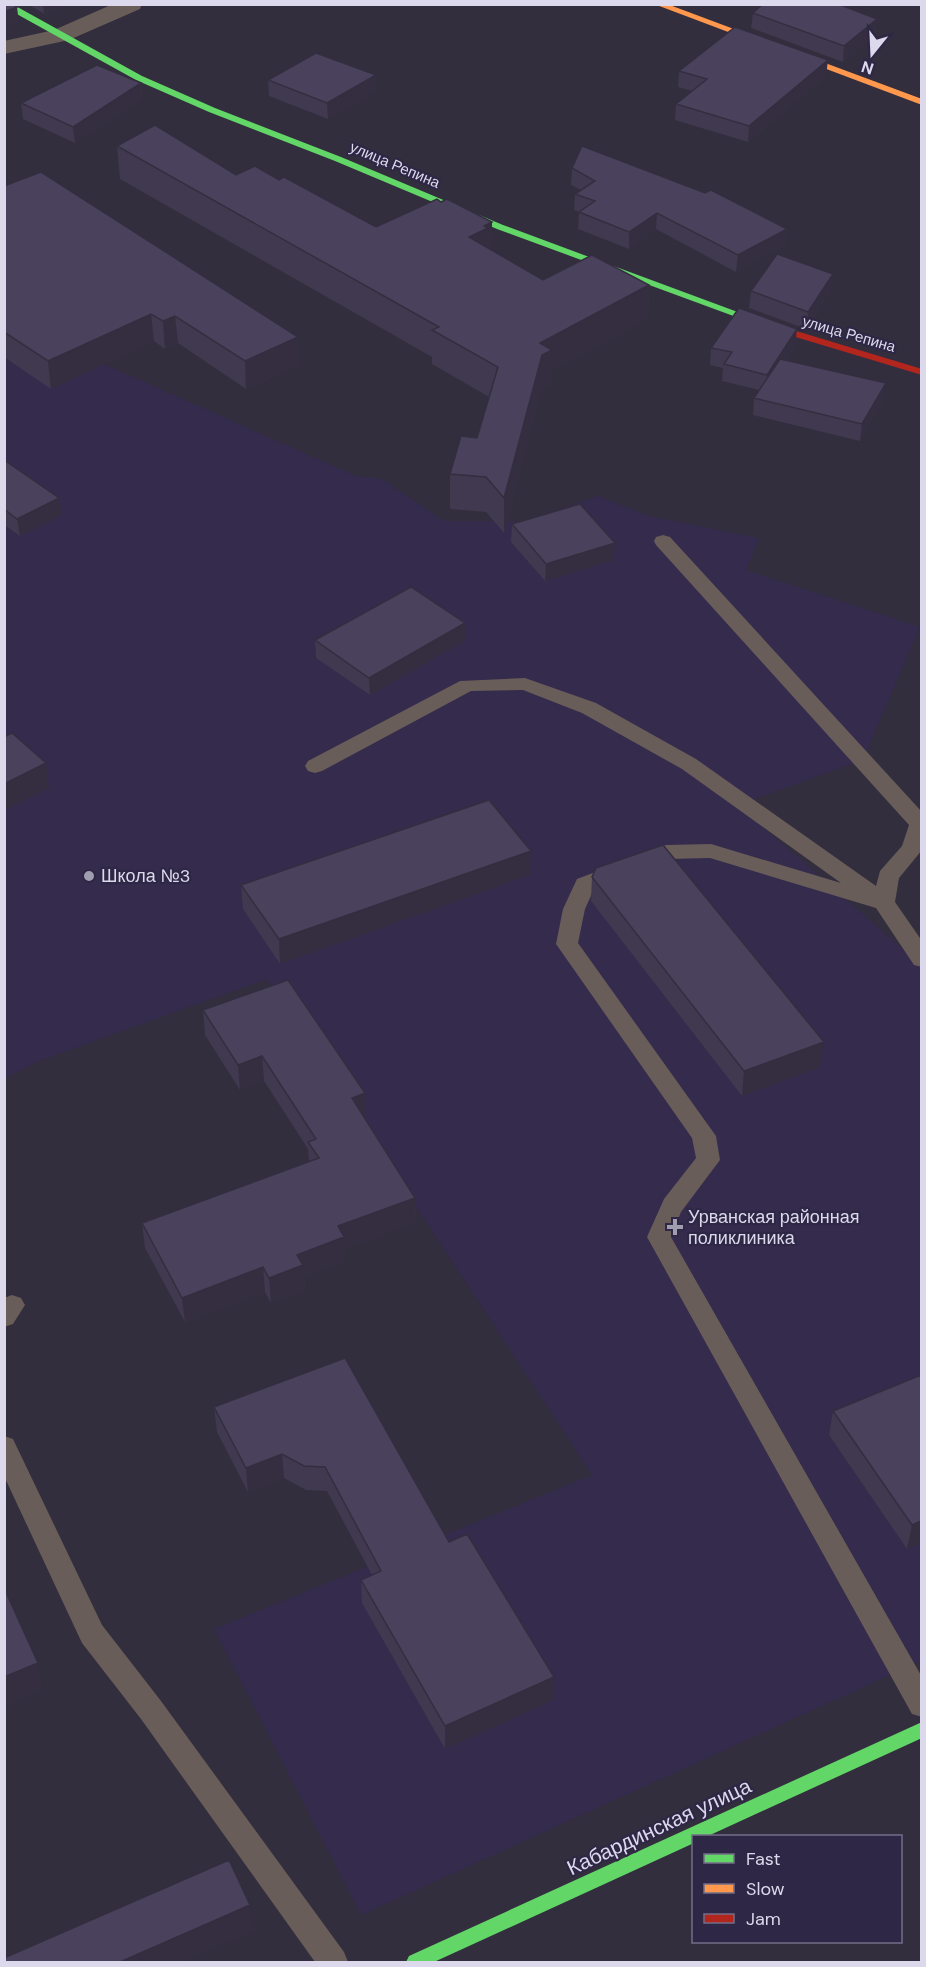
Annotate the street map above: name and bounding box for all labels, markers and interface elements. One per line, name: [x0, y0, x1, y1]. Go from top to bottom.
north arrow: [842, 24, 902, 84]
text: N: [859, 56, 876, 80]
street label: улица Репина: [347, 137, 444, 193]
street label: улица Репина: [800, 311, 899, 357]
place label: Школа №3: [101, 864, 190, 888]
marker: Школа №3: [82, 869, 96, 883]
place label: Урванская районная поликлиника: [688, 1205, 860, 1250]
marker: Урванская районная поликлиника: [666, 1218, 684, 1236]
street label: Кабардинская улица: [562, 1772, 756, 1882]
legend: [692, 1835, 902, 1943]
text: Fast: [746, 1847, 781, 1871]
text: Slow: [746, 1877, 785, 1901]
text: Jam: [746, 1907, 781, 1931]

